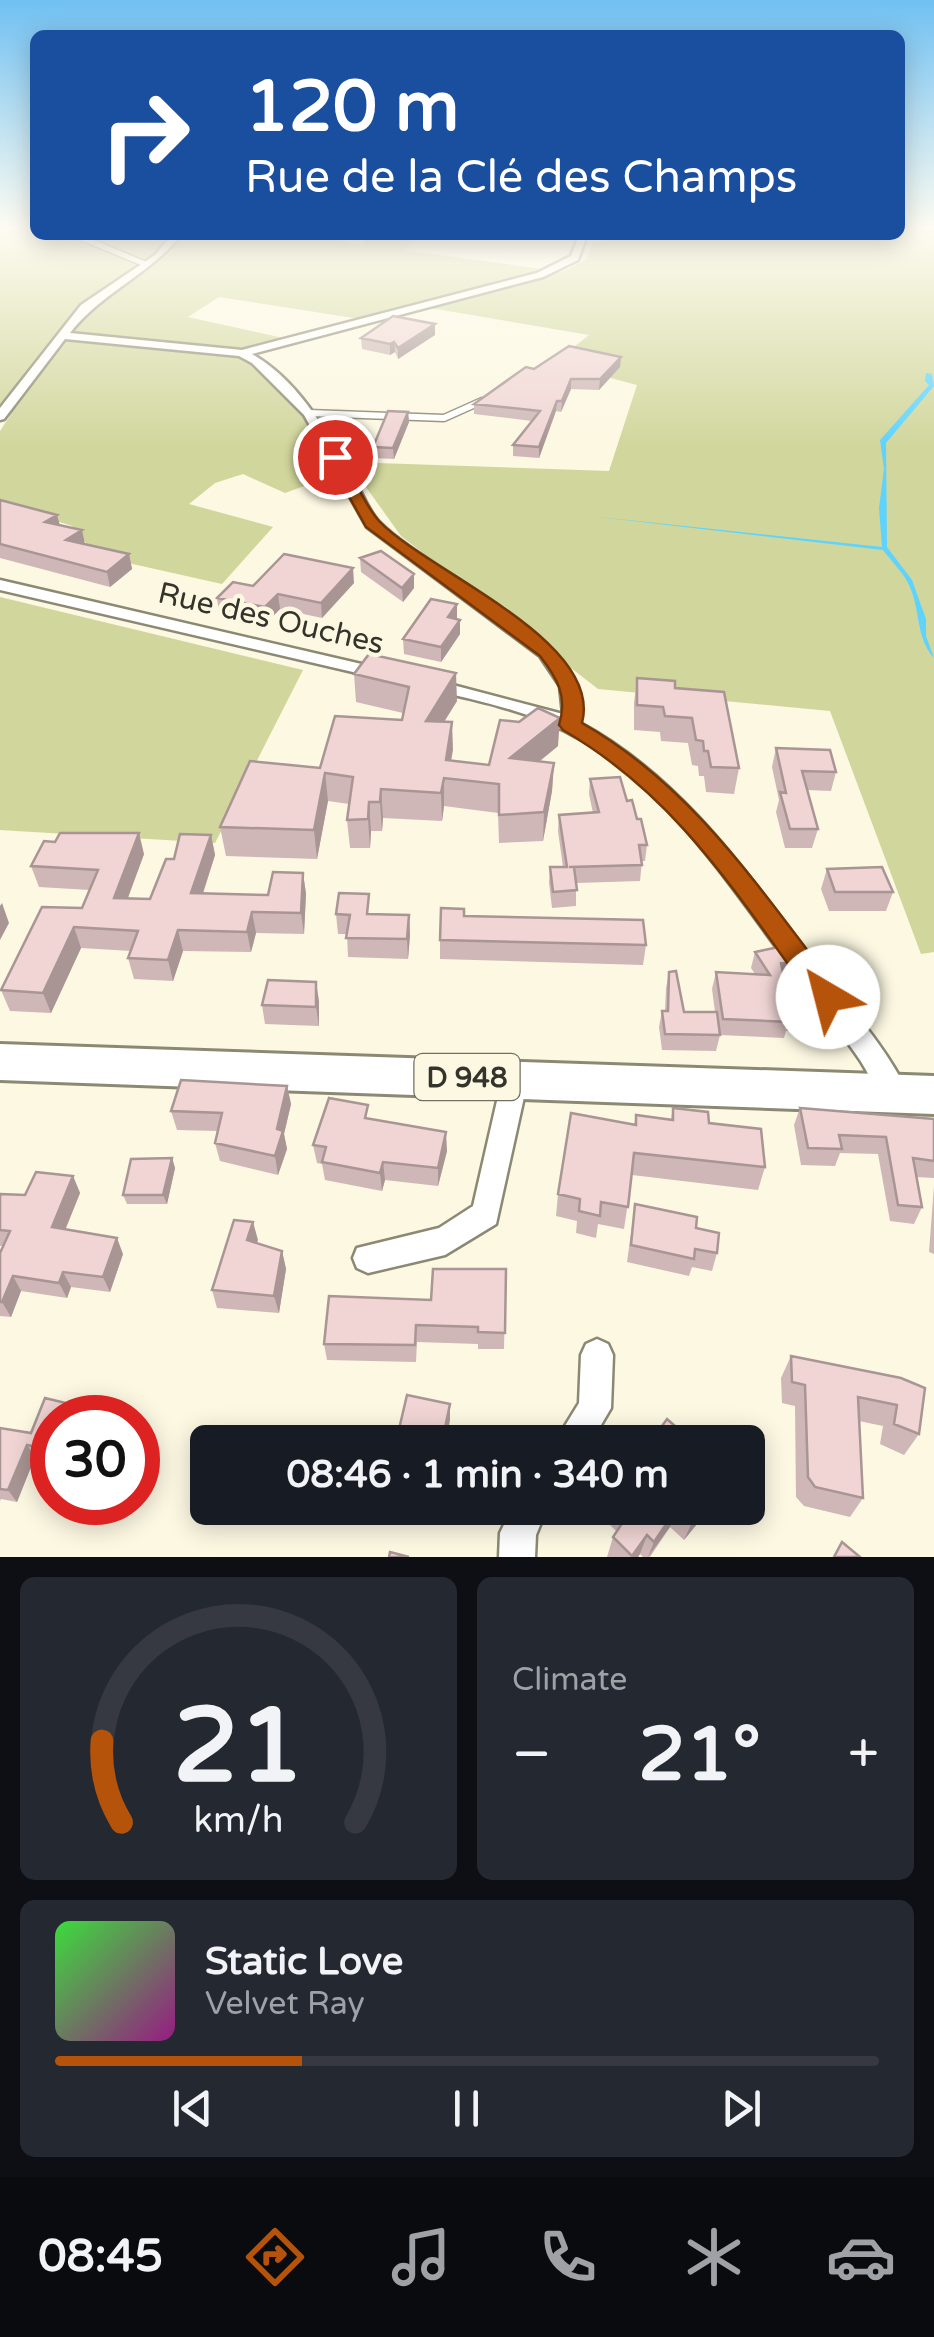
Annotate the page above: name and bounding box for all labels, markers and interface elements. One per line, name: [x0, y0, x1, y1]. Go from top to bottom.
text: 120 m: [245, 66, 459, 150]
icon: right: [80, 70, 210, 200]
text: Rue de la Clé des Champs: [245, 151, 797, 205]
pin: [293, 415, 378, 500]
icon: arrive: [308, 430, 363, 485]
street label: Rue des Ouches: [154, 575, 387, 662]
position arrow: [776, 945, 880, 1049]
road number: D 948: [414, 1054, 520, 1100]
speed limit sign: 30: [30, 1395, 160, 1525]
text: 08:46 · 1 min · 340 m: [286, 1452, 669, 1498]
text: Climate: [512, 1661, 627, 1699]
text: 21: [173, 1685, 304, 1810]
text: 21°: [638, 1710, 761, 1800]
text: −: [512, 1722, 551, 1788]
text: +: [848, 1722, 879, 1788]
text: km/h: [194, 1799, 283, 1842]
text: Static Love: [205, 1939, 403, 1985]
text: Velvet Ray: [205, 1985, 365, 2023]
icon: previous: [165, 2081, 220, 2136]
icon: pause: [439, 2081, 494, 2136]
icon: next: [714, 2081, 769, 2136]
icon: directions: [240, 2222, 310, 2292]
icon: music: [386, 2222, 456, 2292]
icon: phone: [533, 2222, 603, 2292]
icon: climate: [679, 2222, 749, 2292]
icon: car: [826, 2222, 896, 2292]
text: 08:45: [38, 2230, 163, 2284]

